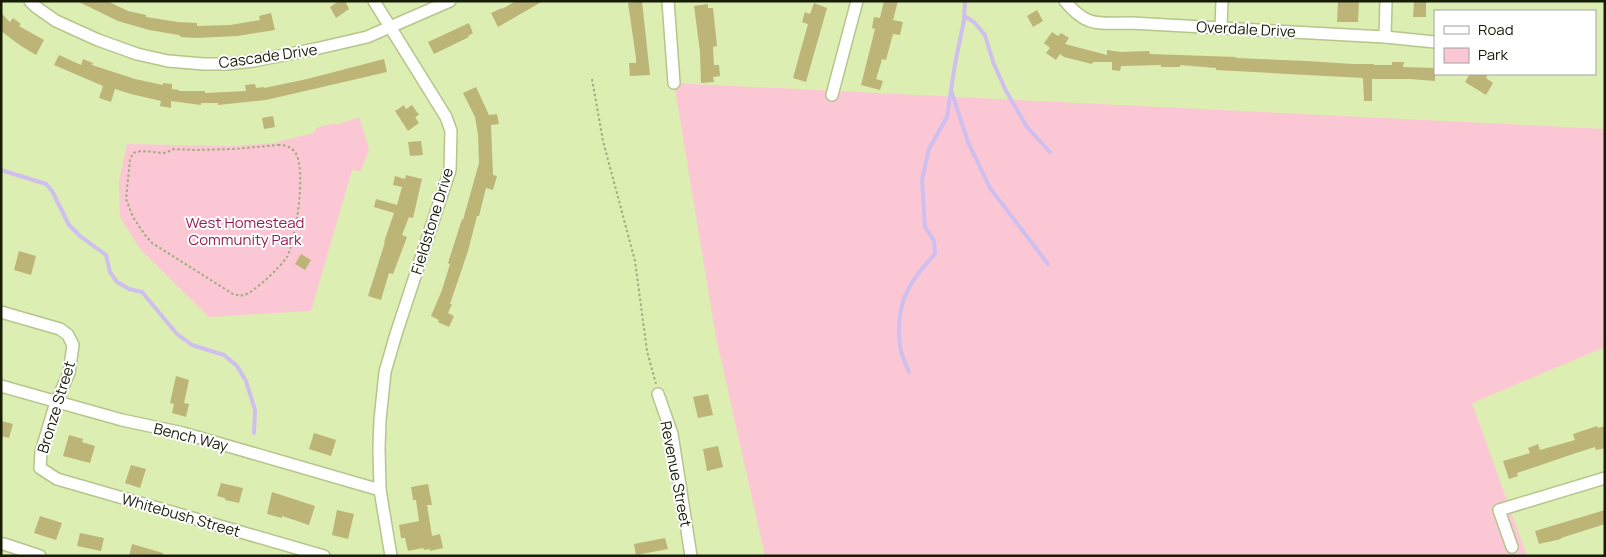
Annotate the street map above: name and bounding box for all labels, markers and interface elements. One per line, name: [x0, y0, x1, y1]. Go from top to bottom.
legend: [1434, 10, 1596, 75]
street label: Overdale Drive: [1196, 16, 1297, 42]
text: Road: [1478, 19, 1514, 40]
street label: Cascade Drive: [217, 39, 319, 73]
text: Park: [1478, 44, 1508, 65]
street label: Fieldstone Drive: [406, 165, 458, 277]
park label: West Homestead Community Park: [186, 212, 304, 250]
street label: Bronze Street: [32, 358, 80, 456]
street label: Bench Way: [152, 418, 230, 456]
street label: Revenue Street: [655, 419, 697, 529]
street label: Whitebush Street: [119, 488, 243, 542]

